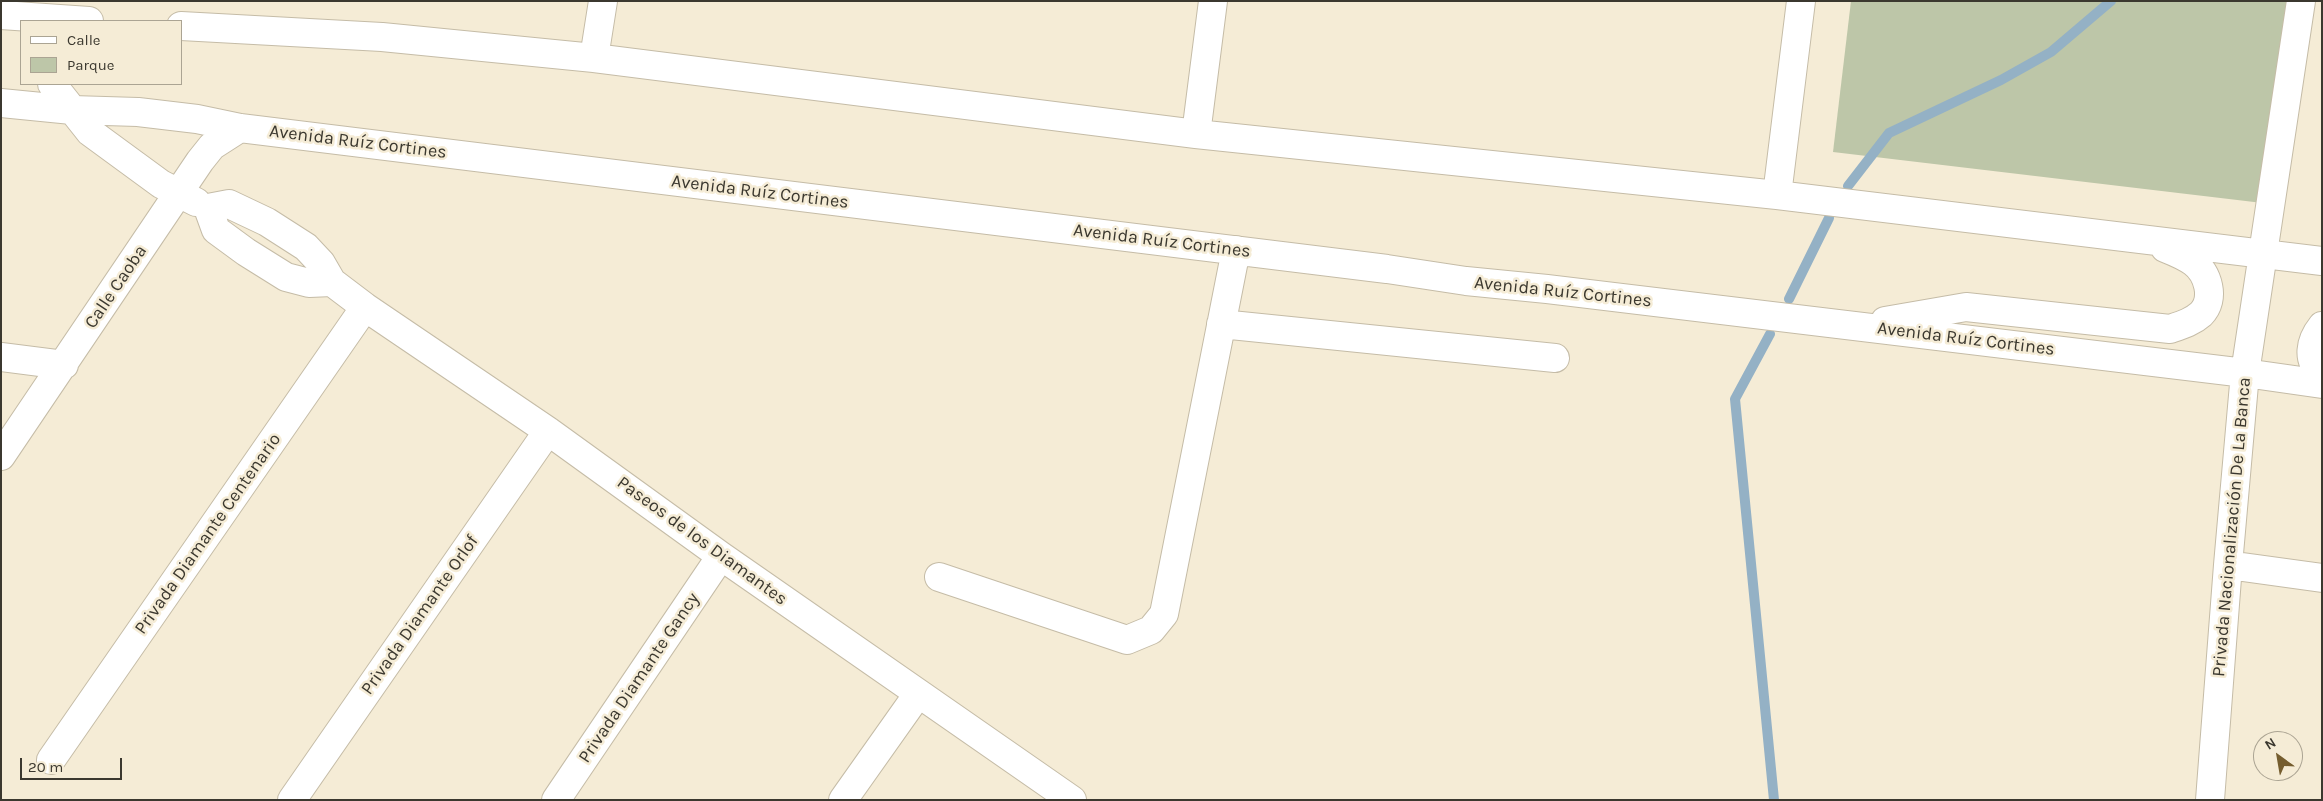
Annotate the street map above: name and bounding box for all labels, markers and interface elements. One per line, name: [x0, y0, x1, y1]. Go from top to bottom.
legend: [20, 20, 182, 85]
text: Calle: [67, 31, 101, 49]
text: Parque: [67, 56, 115, 74]
street label: Avenida Ruíz Cortines: [268, 120, 448, 164]
street label: Avenida Ruíz Cortines: [670, 170, 850, 214]
street label: Avenida Ruíz Cortines: [1072, 219, 1252, 263]
street label: Calle Caoba: [80, 241, 152, 333]
street label: Avenida Ruíz Cortines: [1473, 272, 1653, 312]
street label: Avenida Ruíz Cortines: [1876, 317, 2056, 361]
street label: Privada Nacionalización De La Banca: [2208, 376, 2256, 678]
street label: Privada Diamante Centenario: [130, 429, 286, 639]
street label: Paseos de los Diamantes: [613, 472, 791, 610]
street label: Privada Diamante Orlof: [357, 531, 483, 699]
street label: Privada Diamante Gancy: [574, 589, 704, 767]
north arrow: [2253, 731, 2303, 781]
text: N: [2262, 734, 2279, 754]
scale bar: [22, 748, 125, 780]
text: 20 m: [28, 758, 63, 776]

